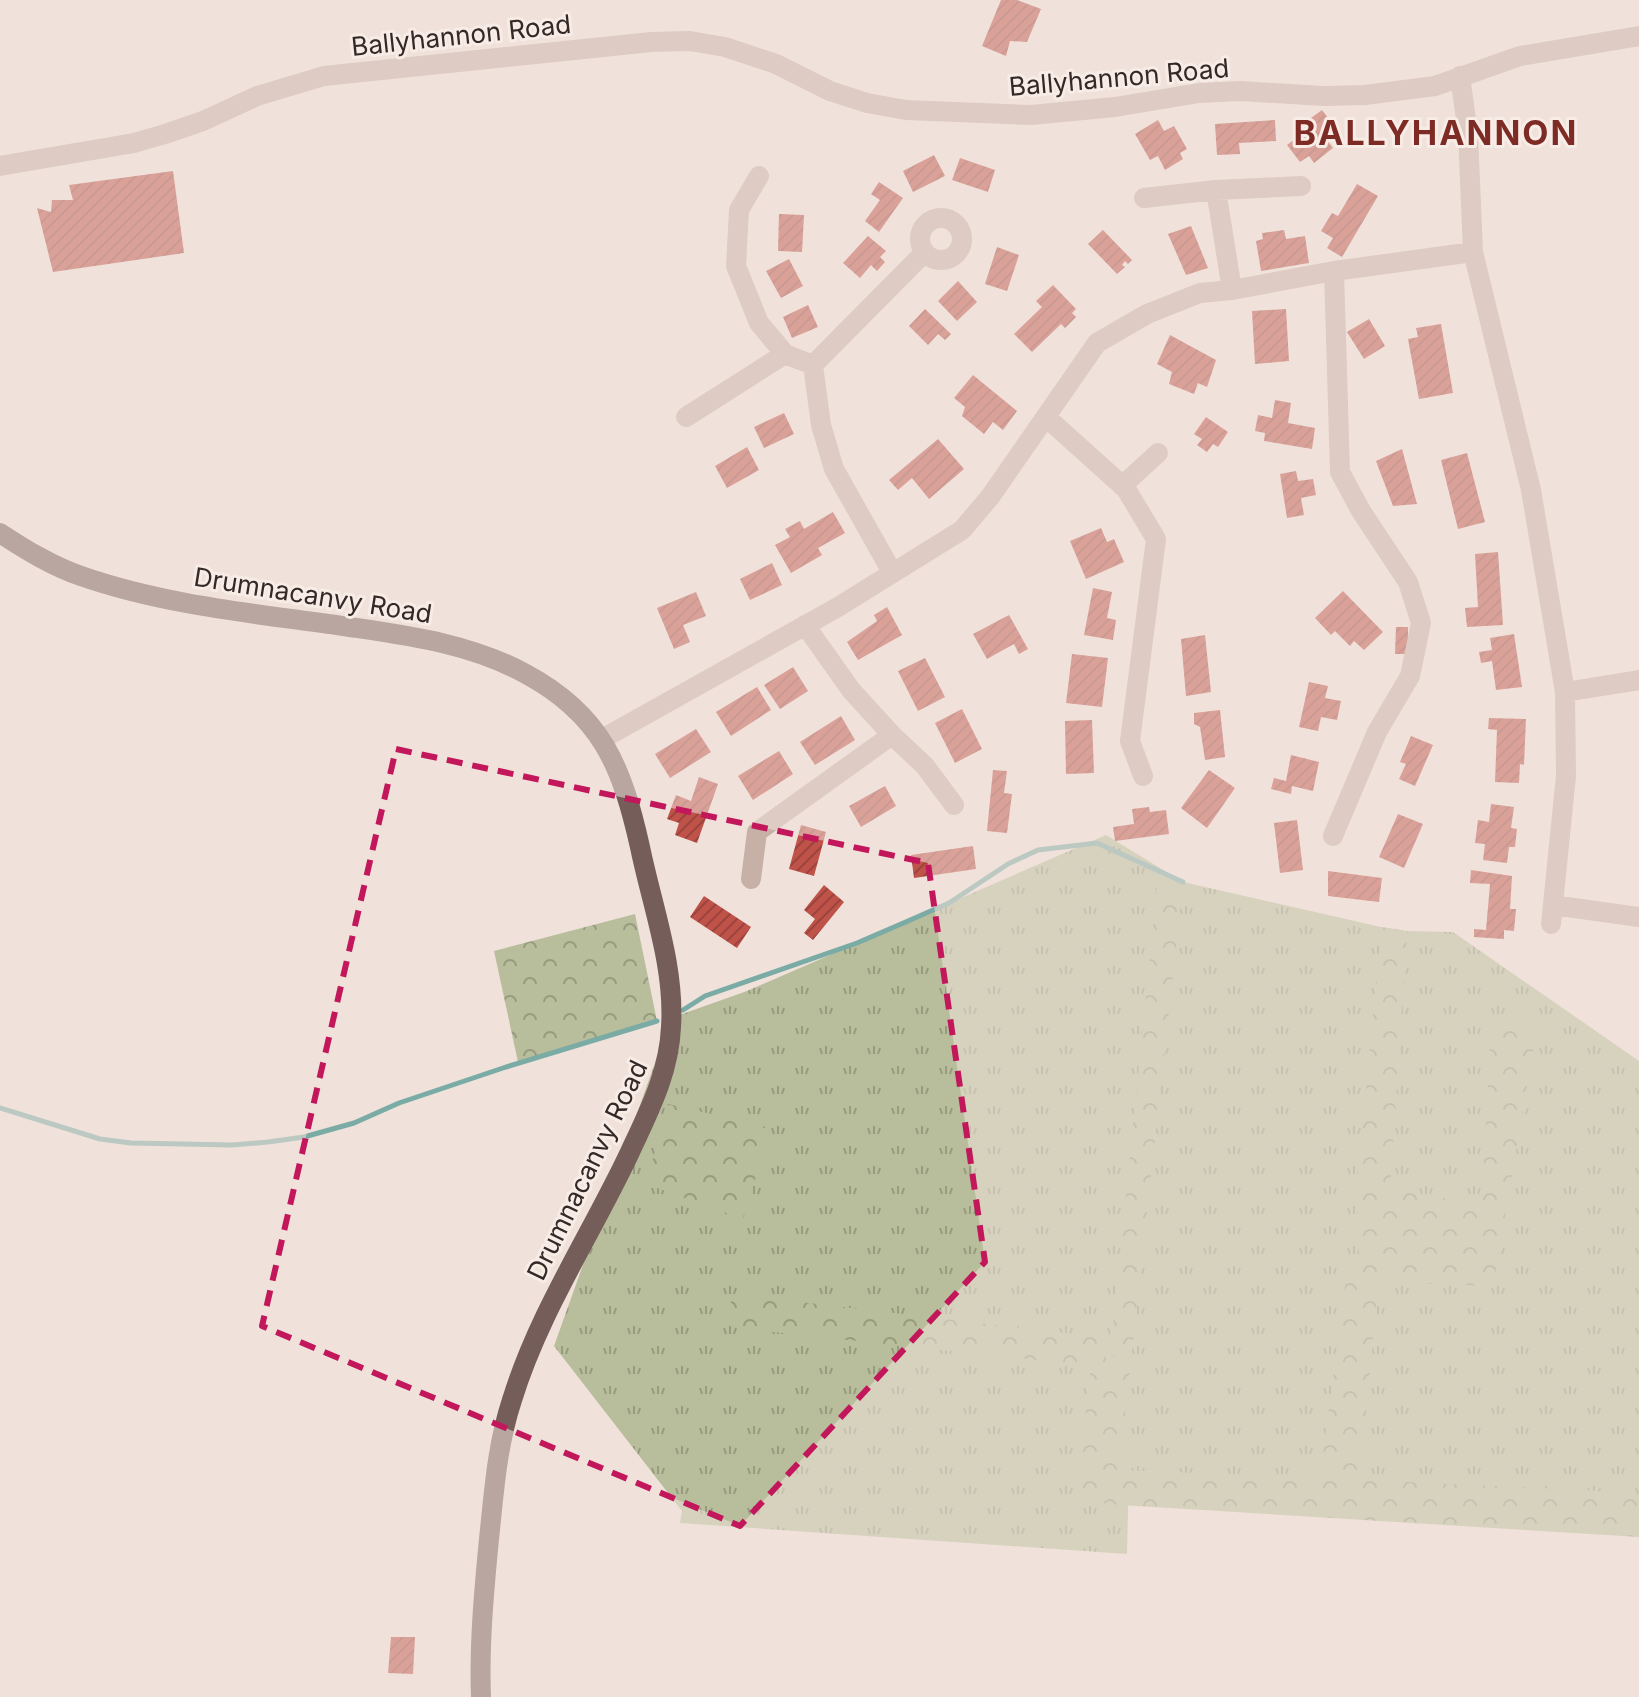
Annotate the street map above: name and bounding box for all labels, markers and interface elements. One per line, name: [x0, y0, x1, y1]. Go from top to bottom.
street label: Ballyhannon Road: [350, 8, 572, 62]
street label: Ballyhannon Road: [1008, 52, 1230, 102]
district label: BALLYHANNON: [1294, 112, 1578, 153]
street label: Drumnacanvy Road: [192, 561, 434, 629]
street label: Drumnacanvy Road: [520, 1055, 654, 1285]

